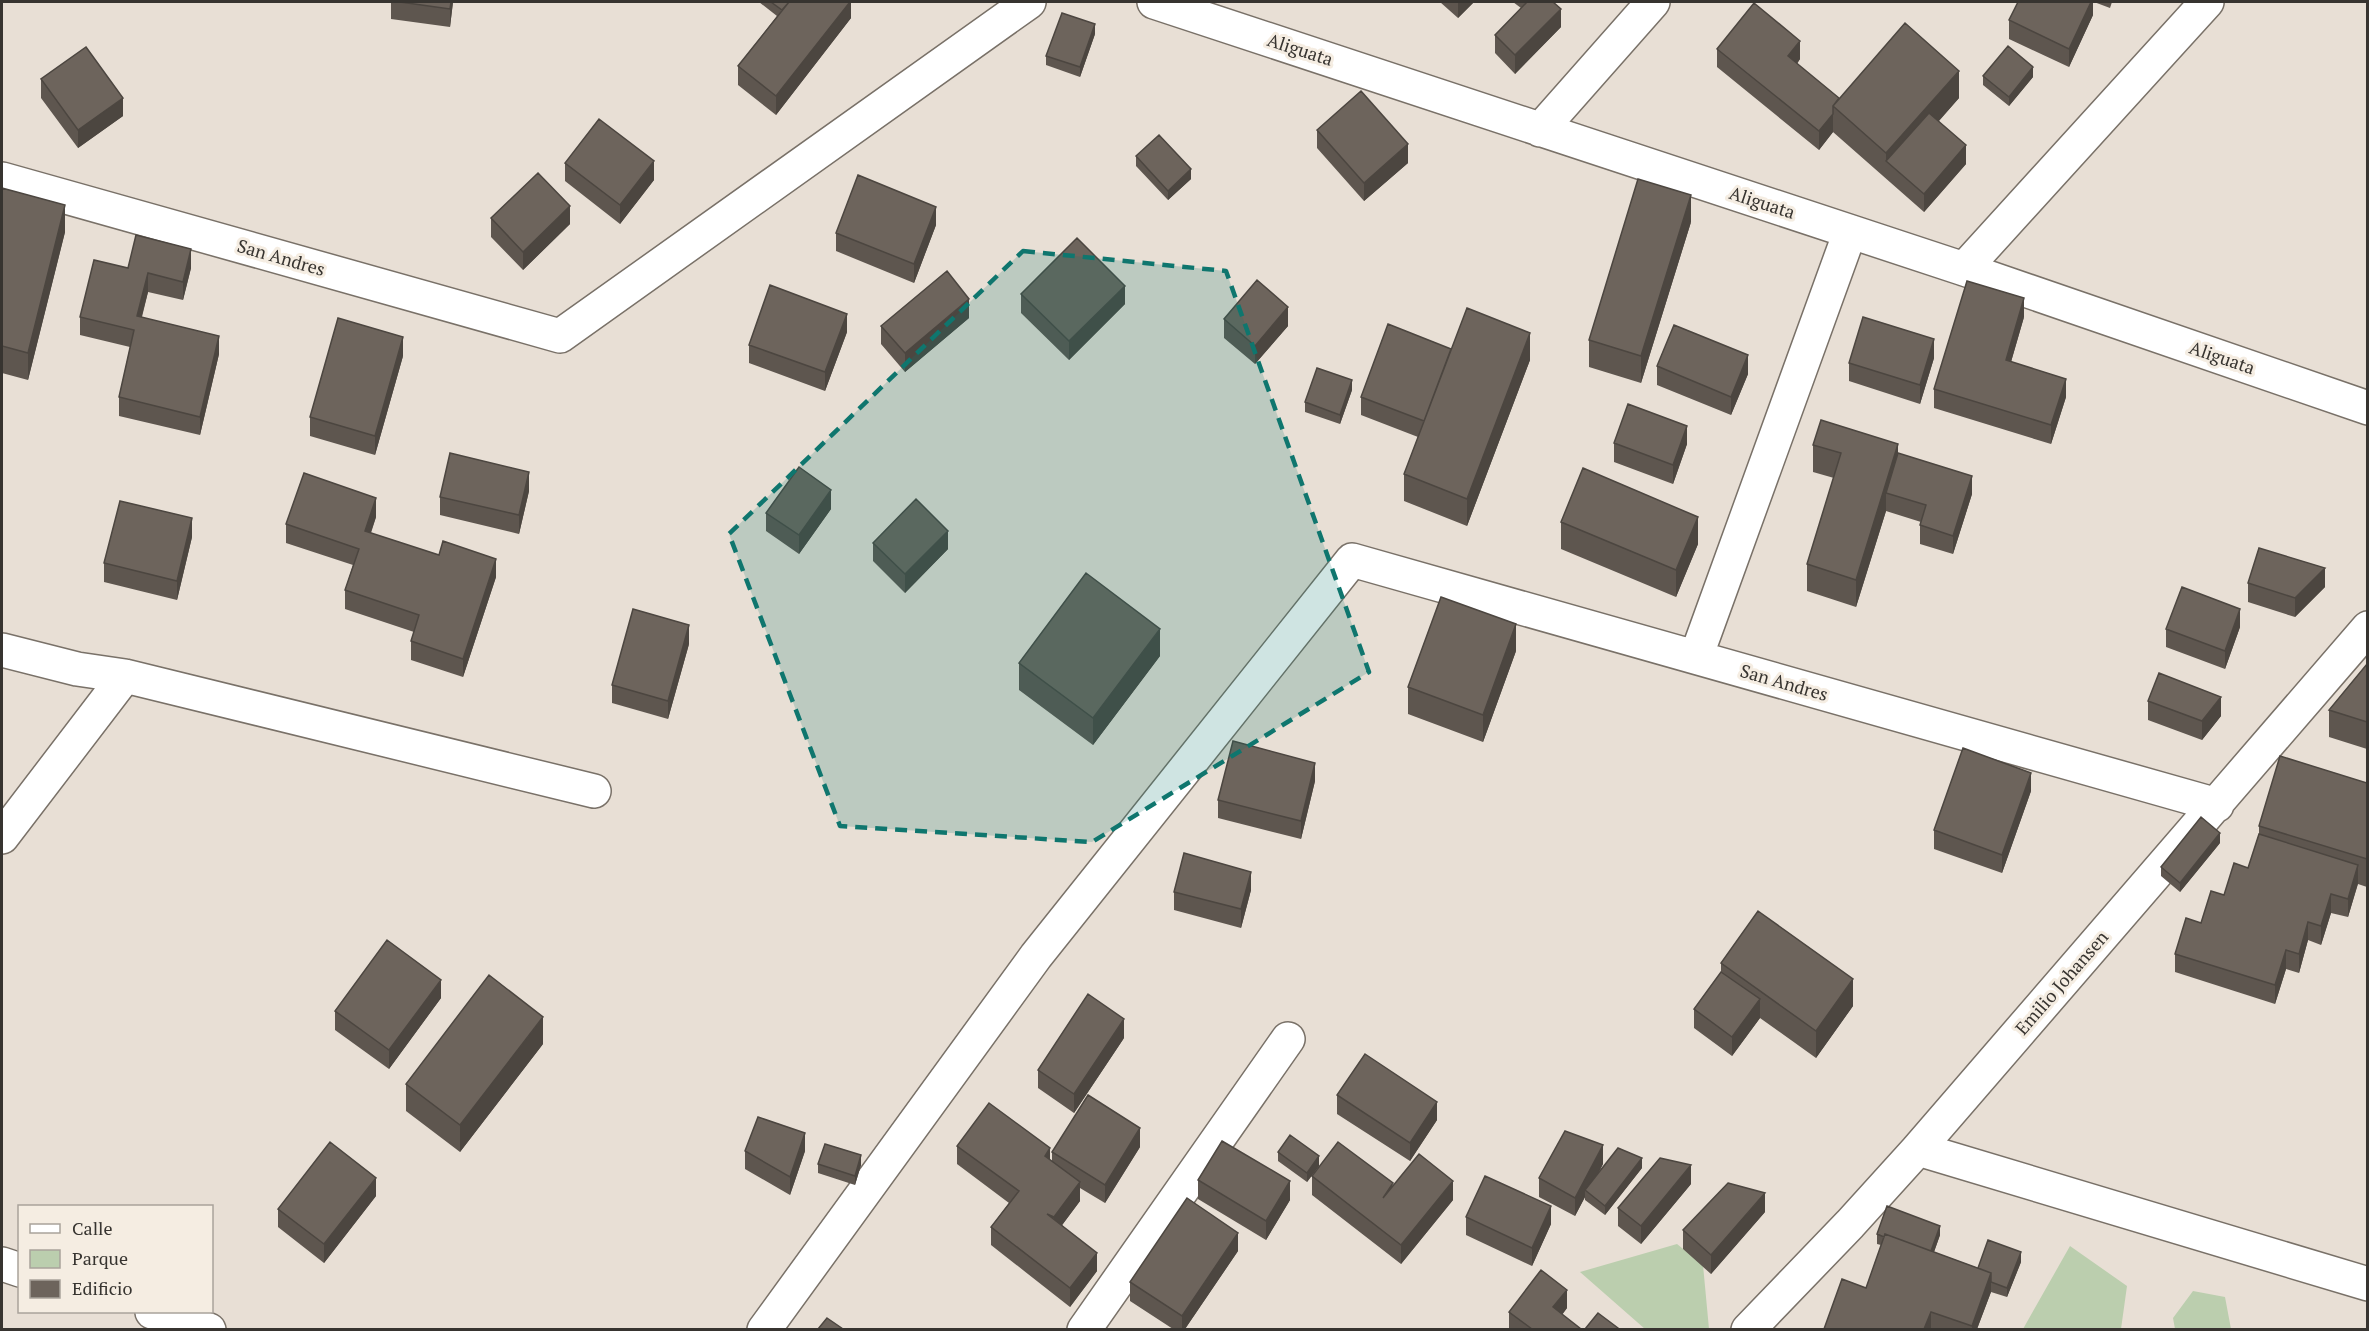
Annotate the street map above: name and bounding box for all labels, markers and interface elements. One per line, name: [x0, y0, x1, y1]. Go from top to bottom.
street label: Aliguata: [1264, 27, 1336, 71]
street label: Aliguata: [1726, 180, 1798, 224]
street label: San Andres: [235, 233, 328, 281]
street label: Aliguata: [2186, 335, 2258, 379]
street label: San Andres: [1738, 658, 1831, 706]
street label: Emilio Johansen: [2009, 925, 2113, 1039]
legend: [18, 1205, 213, 1313]
text: Calle: [72, 1216, 113, 1240]
text: Parque: [72, 1246, 128, 1270]
text: Edificio: [72, 1276, 132, 1300]

